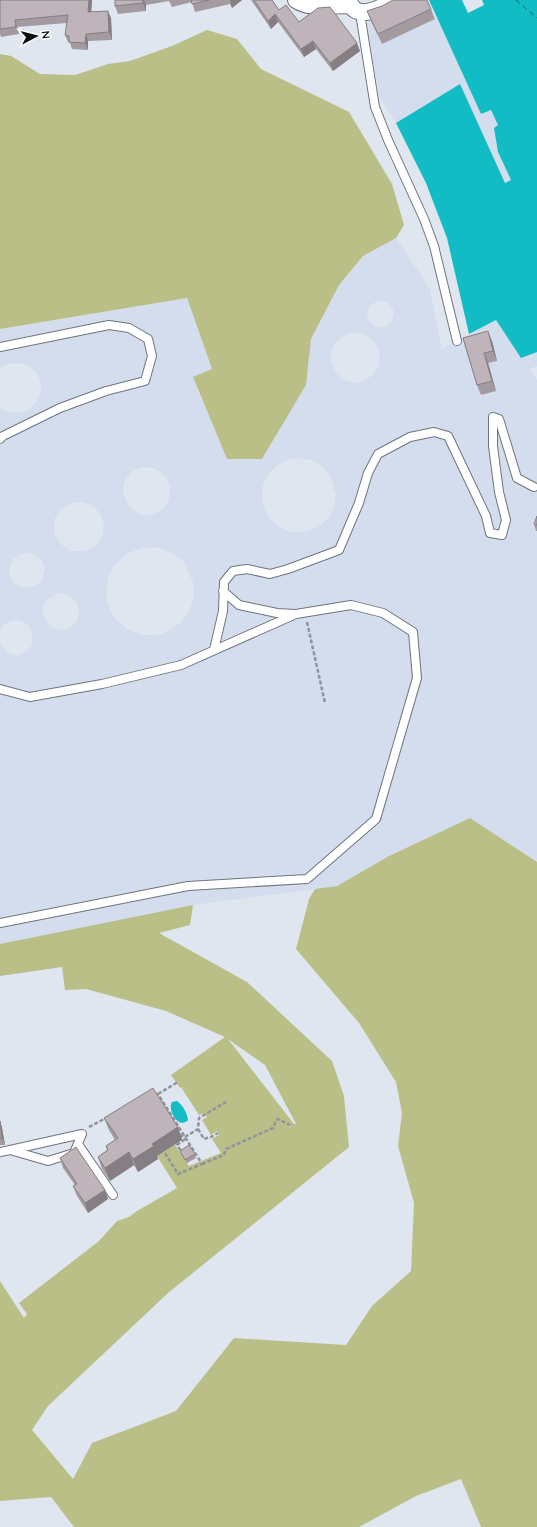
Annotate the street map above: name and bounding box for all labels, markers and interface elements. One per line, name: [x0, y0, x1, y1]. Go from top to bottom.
north arrow: [16, 16, 56, 56]
text: N: [38, 30, 53, 40]

